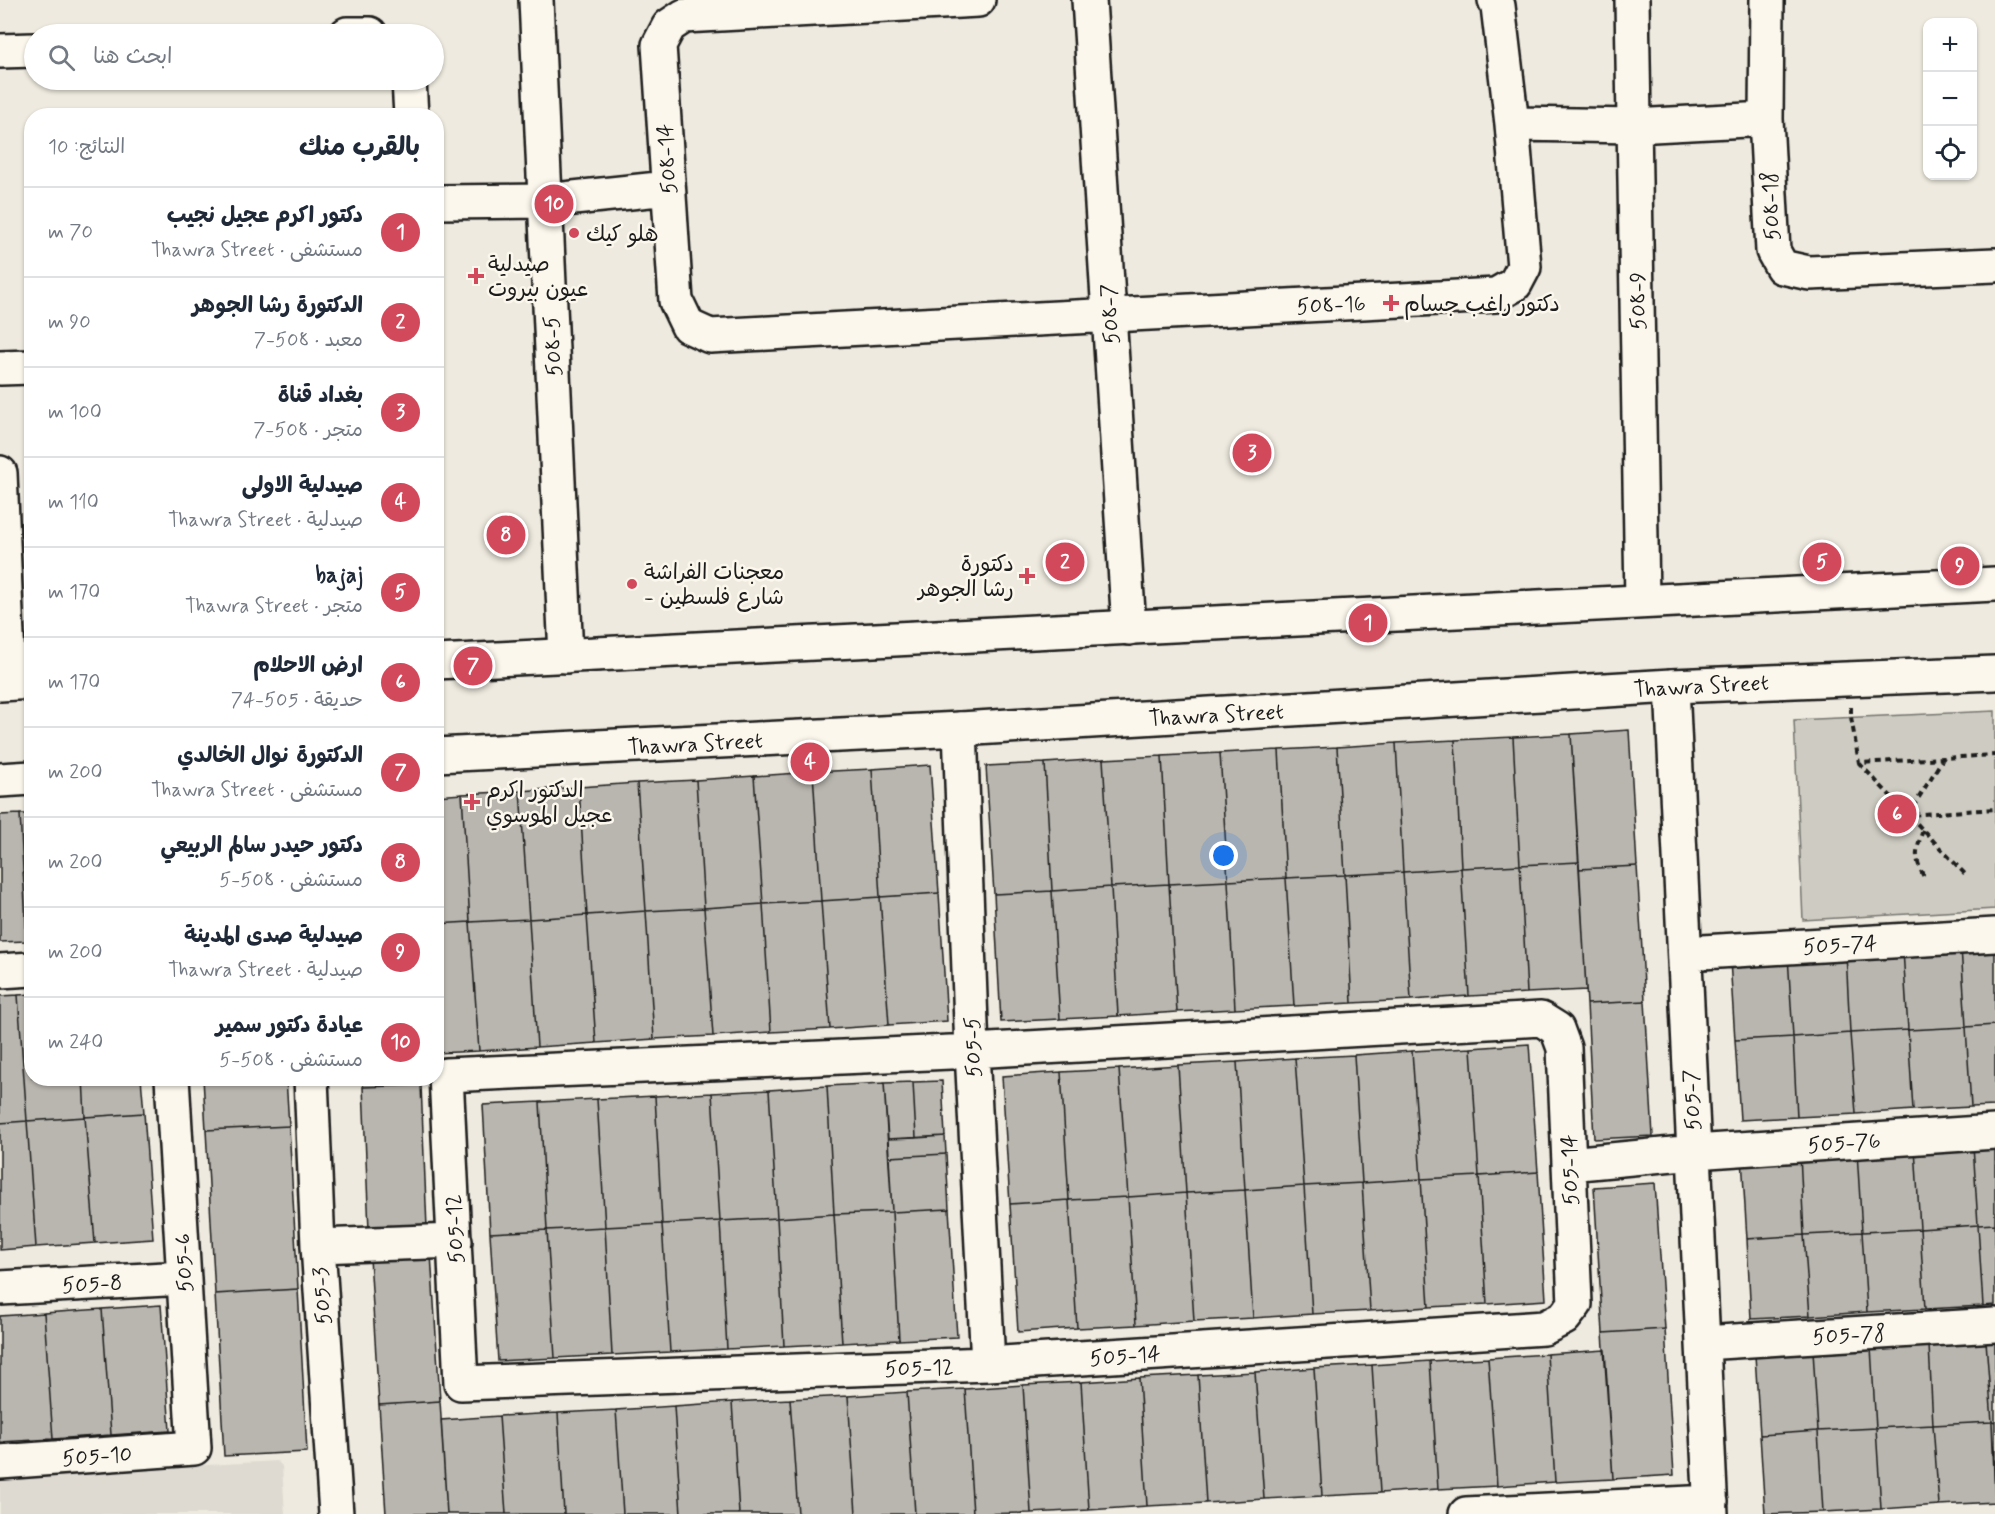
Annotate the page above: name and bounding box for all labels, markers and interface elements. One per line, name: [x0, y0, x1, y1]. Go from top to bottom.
map controls: [1923, 18, 1977, 180]
button: +: [1923, 18, 1977, 72]
search box: [24, 24, 444, 90]
icon: search: [45, 41, 78, 74]
text: ابحث هنا: [93, 43, 173, 71]
button: −: [1923, 72, 1977, 126]
street label: 508-14: [652, 123, 684, 195]
button: locate: [1923, 126, 1977, 180]
text: بالقرب منك: [299, 131, 420, 165]
text: النتائج: 10: [48, 134, 125, 161]
street label: 508-18: [1756, 170, 1788, 241]
pin: 10: [534, 182, 574, 226]
text: دكتور اكرم عجيل نجيب: [167, 202, 363, 230]
text: 70 m: [48, 219, 93, 246]
text: 1: [396, 219, 405, 246]
place label: هلو كيك: [586, 221, 659, 249]
marker: هلو كيك: [567, 226, 581, 240]
text: مستشفى · Thawra Street: [151, 237, 363, 264]
place label: صيدلية عيون بيروت: [488, 251, 588, 304]
marker: صيدلية عيون بيروت: [469, 269, 483, 283]
street label: 508-9: [1624, 272, 1654, 330]
street label: 508-7: [1095, 283, 1127, 345]
street label: 508-16: [1296, 290, 1367, 322]
place label: دكتور راغب جسام: [1404, 291, 1560, 320]
text: الدكتورة رشا الجوهر: [192, 292, 363, 320]
marker: دكتور راغب جسام: [1382, 294, 1400, 312]
text: 90 m: [48, 309, 91, 336]
text: 2: [396, 309, 405, 336]
street label: 508-5: [538, 315, 570, 377]
text: معبد · 508-7: [254, 327, 363, 354]
text: بغداد قناة: [278, 382, 363, 410]
text: 100 m: [48, 399, 102, 426]
text: 3: [396, 399, 405, 426]
text: متجر · 508-7: [253, 417, 363, 444]
pin: 3: [1232, 430, 1272, 476]
text: صيدلية الاولى: [242, 472, 363, 500]
text: 110 m: [48, 489, 99, 516]
text: 4: [395, 489, 406, 516]
text: صيدلية · Thawra Street: [168, 507, 363, 534]
pin: 8: [486, 512, 526, 558]
pin: 2: [1046, 540, 1084, 584]
pin: 5: [1802, 540, 1842, 584]
pin: 9: [1940, 544, 1980, 588]
place label: دكتورة رشا الجوهر: [916, 551, 1014, 604]
place label: معجنات الفراشة - شارع فلسطين: [644, 559, 784, 612]
text: bajaj: [315, 562, 363, 590]
marker: دكتورة رشا الجوهر: [1018, 567, 1036, 585]
marker: معجنات الفراشة - شارع فلسطين: [625, 577, 639, 591]
text: 170 m: [48, 579, 100, 606]
text: 5: [395, 579, 407, 606]
text: متجر · Thawra Street: [185, 593, 363, 620]
pin: 1: [1348, 600, 1388, 646]
pin: 7: [454, 644, 492, 688]
text: ارض الاحلام: [253, 652, 363, 680]
text: 170 m: [48, 669, 100, 696]
text: 6: [395, 669, 406, 696]
street label: Thawra Street: [1633, 669, 1770, 705]
text: حديقة · 505-74: [231, 687, 363, 714]
street label: Thawra Street: [1148, 698, 1285, 734]
street label: Thawra Street: [627, 727, 764, 763]
pin: 4: [790, 740, 830, 784]
text: الدكتورة نوال الخالدي: [177, 742, 363, 770]
text: 200 m: [48, 759, 103, 786]
text: 7: [394, 759, 407, 786]
text: مستشفى · Thawra Street: [151, 777, 363, 804]
place label: الدكتور اكرم عجيل الموسوي: [486, 777, 613, 831]
pin: 6: [1878, 792, 1916, 836]
marker: الدكتور اكرم عجيل الموسوي: [463, 793, 481, 811]
text: دكتور حيدر سالم الربيعي: [161, 832, 363, 860]
your location: [1209, 841, 1238, 870]
text: 200 m: [48, 849, 103, 876]
text: 8: [395, 849, 406, 876]
text: مستشفى · 508-5: [219, 867, 363, 894]
text: صيدلية صدى المدينة: [184, 922, 363, 950]
street label: 505-74: [1802, 930, 1878, 962]
text: 200 m: [48, 939, 103, 966]
text: 9: [396, 939, 405, 966]
text: صيدلية · Thawra Street: [168, 957, 363, 984]
text: عيادة دكتور سمير: [216, 1012, 363, 1040]
street label: 505-5: [959, 1016, 989, 1078]
text: 240 m: [48, 1029, 103, 1056]
text: 10: [390, 1029, 411, 1056]
text: مستشفى · 508-5: [219, 1047, 363, 1074]
street label: 505-7: [1677, 1069, 1709, 1131]
street label: 505-76: [1807, 1127, 1882, 1161]
street label: 505-14: [1556, 1134, 1586, 1206]
street label: 505-12: [440, 1194, 472, 1264]
street label: 505-6: [169, 1233, 201, 1293]
street label: 505-3: [307, 1266, 339, 1326]
street label: 505-8: [61, 1269, 123, 1301]
street label: 505-78: [1812, 1320, 1886, 1352]
street label: 505-14: [1089, 1341, 1162, 1373]
street label: 505-12: [884, 1354, 954, 1384]
street label: 505-10: [61, 1441, 133, 1473]

